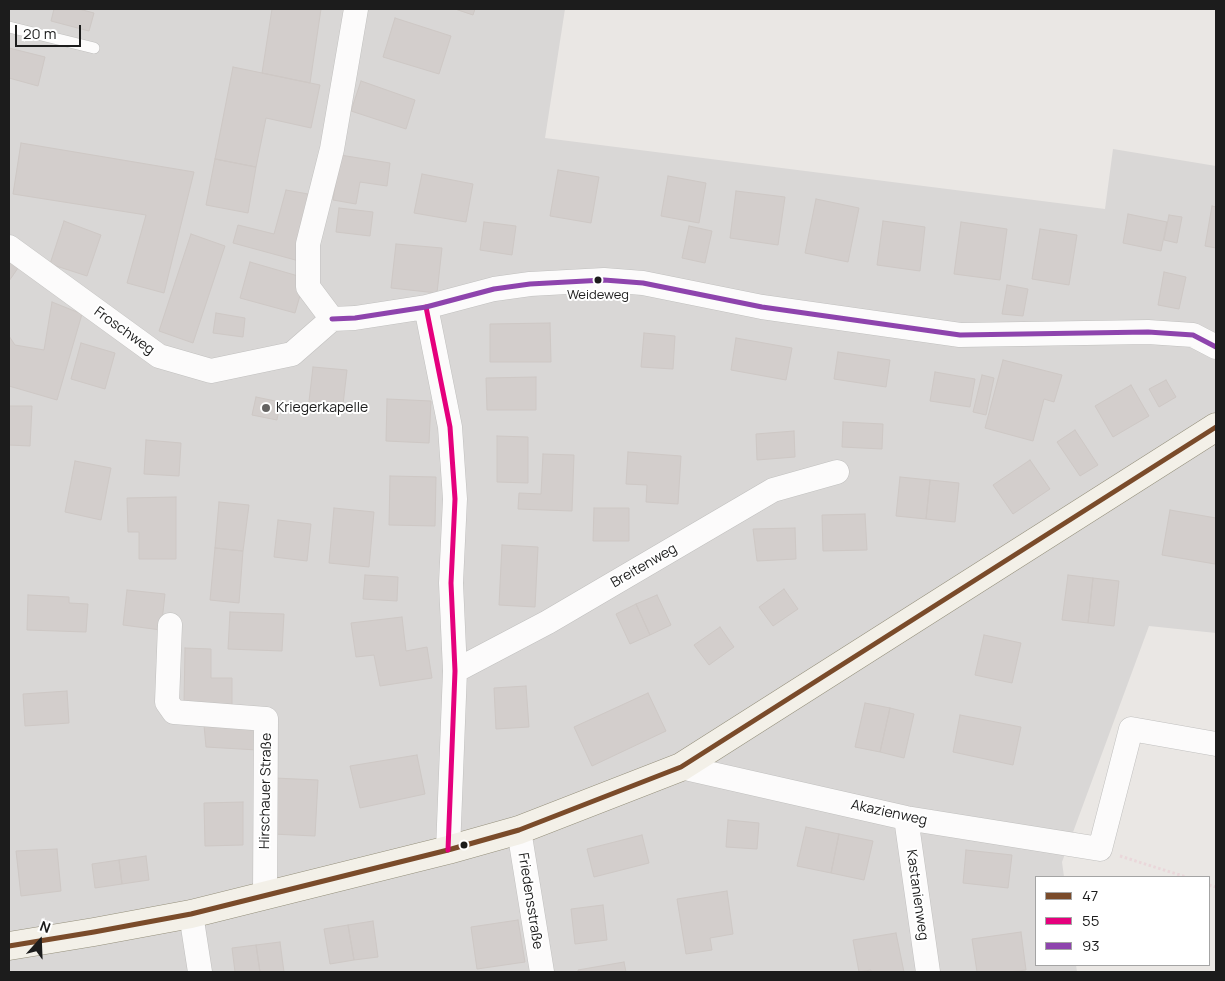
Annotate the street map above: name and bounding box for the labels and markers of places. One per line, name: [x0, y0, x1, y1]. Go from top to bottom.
marker: Weideweg: [593, 275, 603, 285]
place label: Weideweg: [567, 287, 629, 303]
place label: Kriegerkapelle: [276, 400, 368, 416]
marker: Kriegerkapelle: [260, 402, 272, 414]
unlabelled marker: [459, 840, 469, 850]

